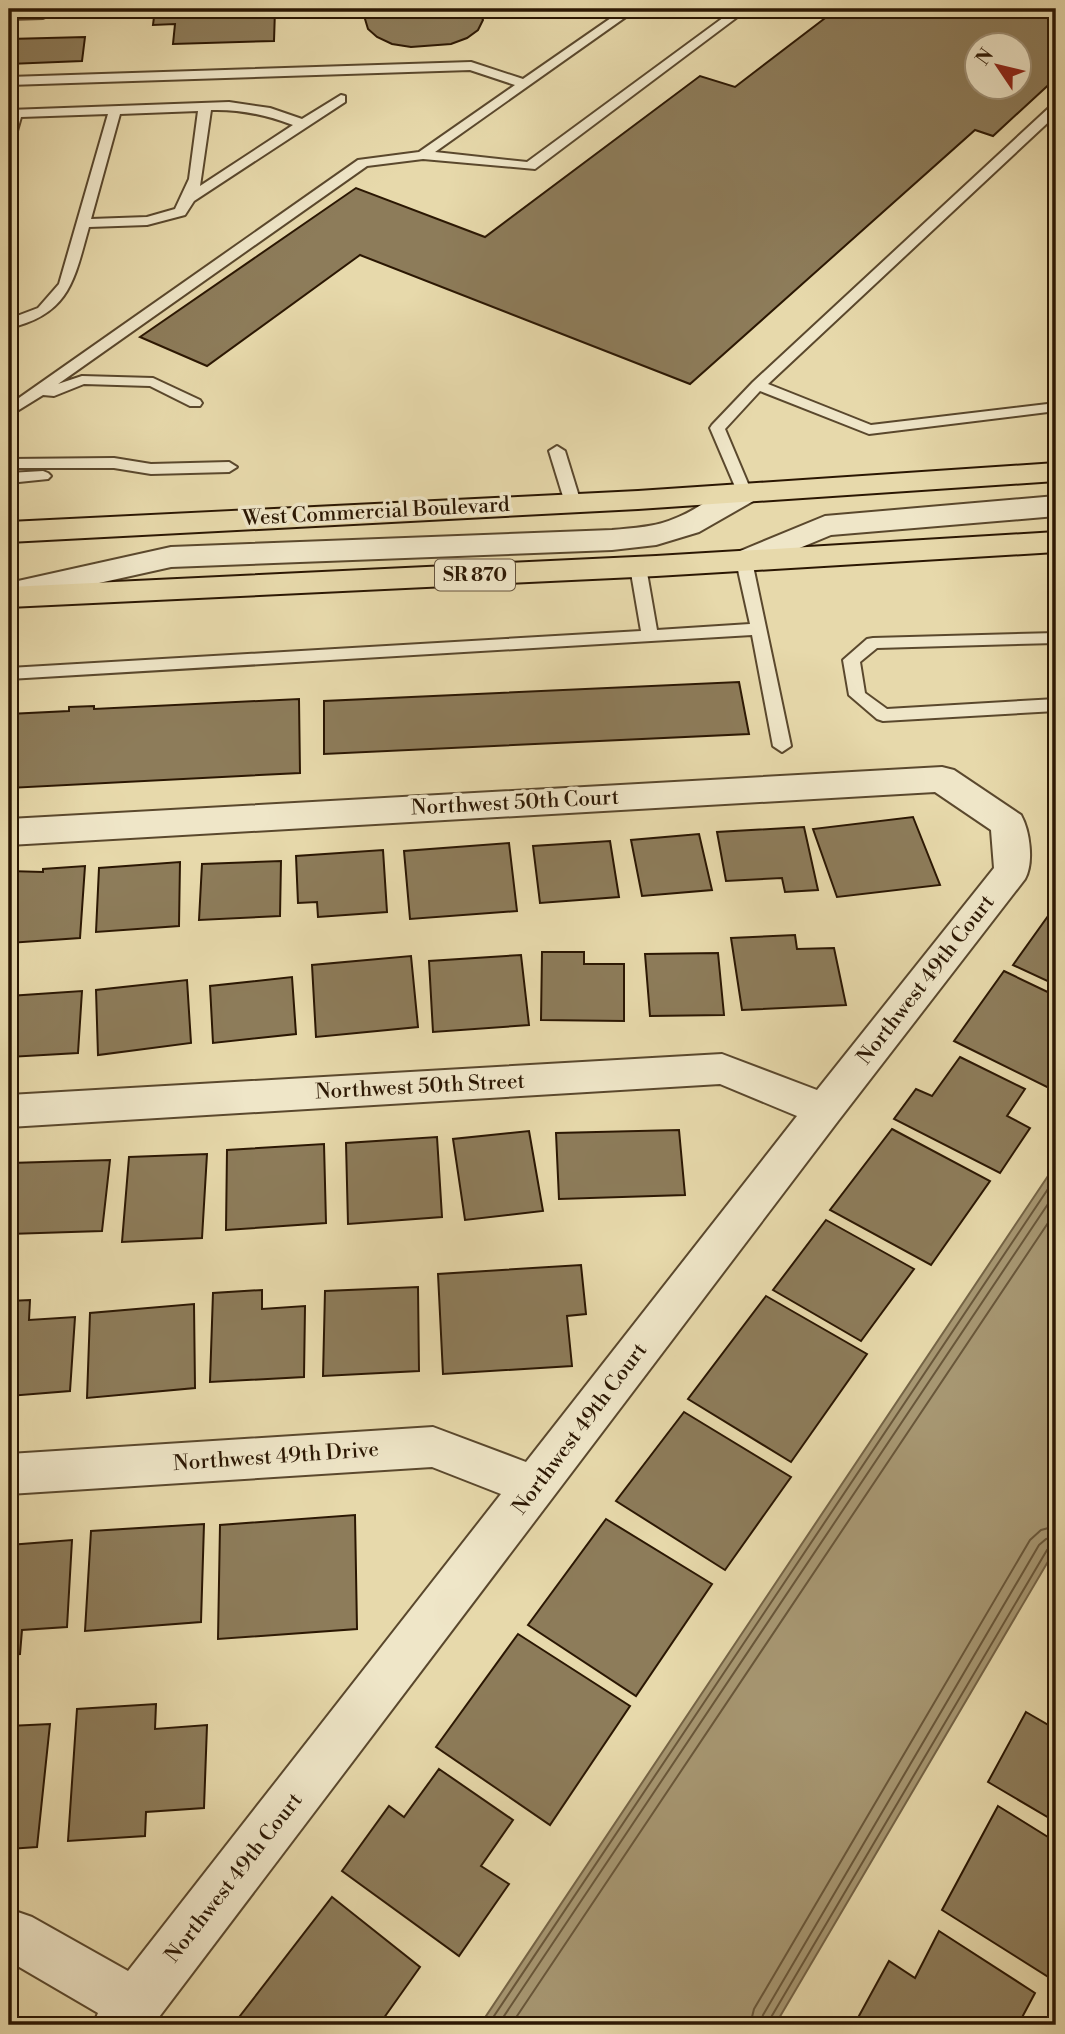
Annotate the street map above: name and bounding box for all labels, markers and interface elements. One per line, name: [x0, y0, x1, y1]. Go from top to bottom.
north arrow: [964, 32, 1034, 102]
text: N: [971, 44, 999, 70]
street label: West Commercial Boulevard: [241, 492, 510, 532]
road number: SR 870: [435, 560, 515, 590]
street label: Northwest 50th Court: [410, 785, 620, 821]
street label: Northwest 49th Court: [852, 890, 1001, 1070]
street label: Northwest 50th Street: [314, 1068, 526, 1105]
street label: Northwest 49th Court: [507, 1338, 653, 1520]
street label: Northwest 49th Drive: [172, 1437, 380, 1477]
street label: Northwest 49th Court: [160, 1788, 309, 1968]

